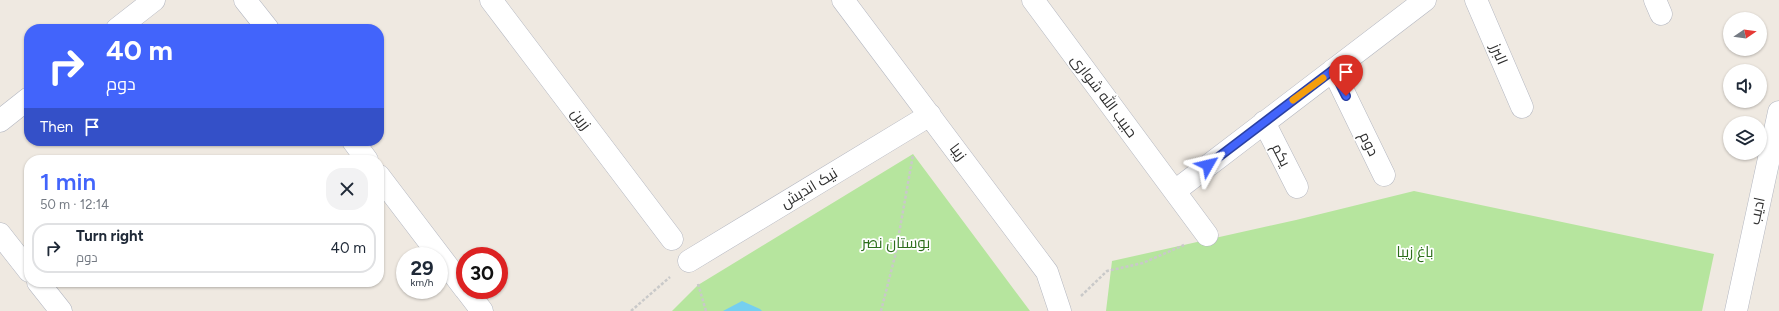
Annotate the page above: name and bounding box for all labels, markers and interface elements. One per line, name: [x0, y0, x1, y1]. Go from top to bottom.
north arrow: [1723, 12, 1767, 56]
map controls: [1723, 12, 1767, 160]
text: 40 m: [106, 33, 173, 67]
icon: right: [40, 40, 92, 92]
street label: البرز: [1486, 40, 1511, 67]
street label: حبیب الله شواری: [1066, 50, 1142, 142]
pin: [1329, 55, 1363, 96]
icon: arrive: [1335, 61, 1357, 83]
button: sound: [1723, 64, 1767, 108]
text: دوم: [106, 73, 136, 95]
street label: زرین: [566, 105, 595, 134]
icon: arrive: [81, 116, 103, 138]
button: layers: [1723, 116, 1767, 160]
text: Then: [40, 118, 73, 136]
street label: دوم: [1355, 129, 1383, 160]
street label: زیبا: [946, 140, 970, 164]
street label: یکم: [1267, 140, 1294, 170]
position arrow: [1187, 144, 1229, 186]
street label: نیک اندیش: [777, 164, 841, 213]
text: 1 min: [40, 167, 96, 196]
button: close: [326, 168, 368, 210]
street label: ادیب: [1745, 196, 1769, 226]
text: 50 m · 12:14: [40, 197, 109, 212]
text: Turn right: [76, 227, 144, 245]
park label: بوستان نصر: [861, 234, 930, 253]
icon: right: [42, 237, 64, 259]
text: 40 m: [331, 239, 366, 257]
park label: باغ زیبا: [1396, 243, 1434, 263]
speed limit sign: 30: [456, 247, 508, 299]
text: دوم: [76, 250, 98, 265]
text: 29: [410, 256, 434, 280]
text: km/h: [411, 276, 433, 289]

